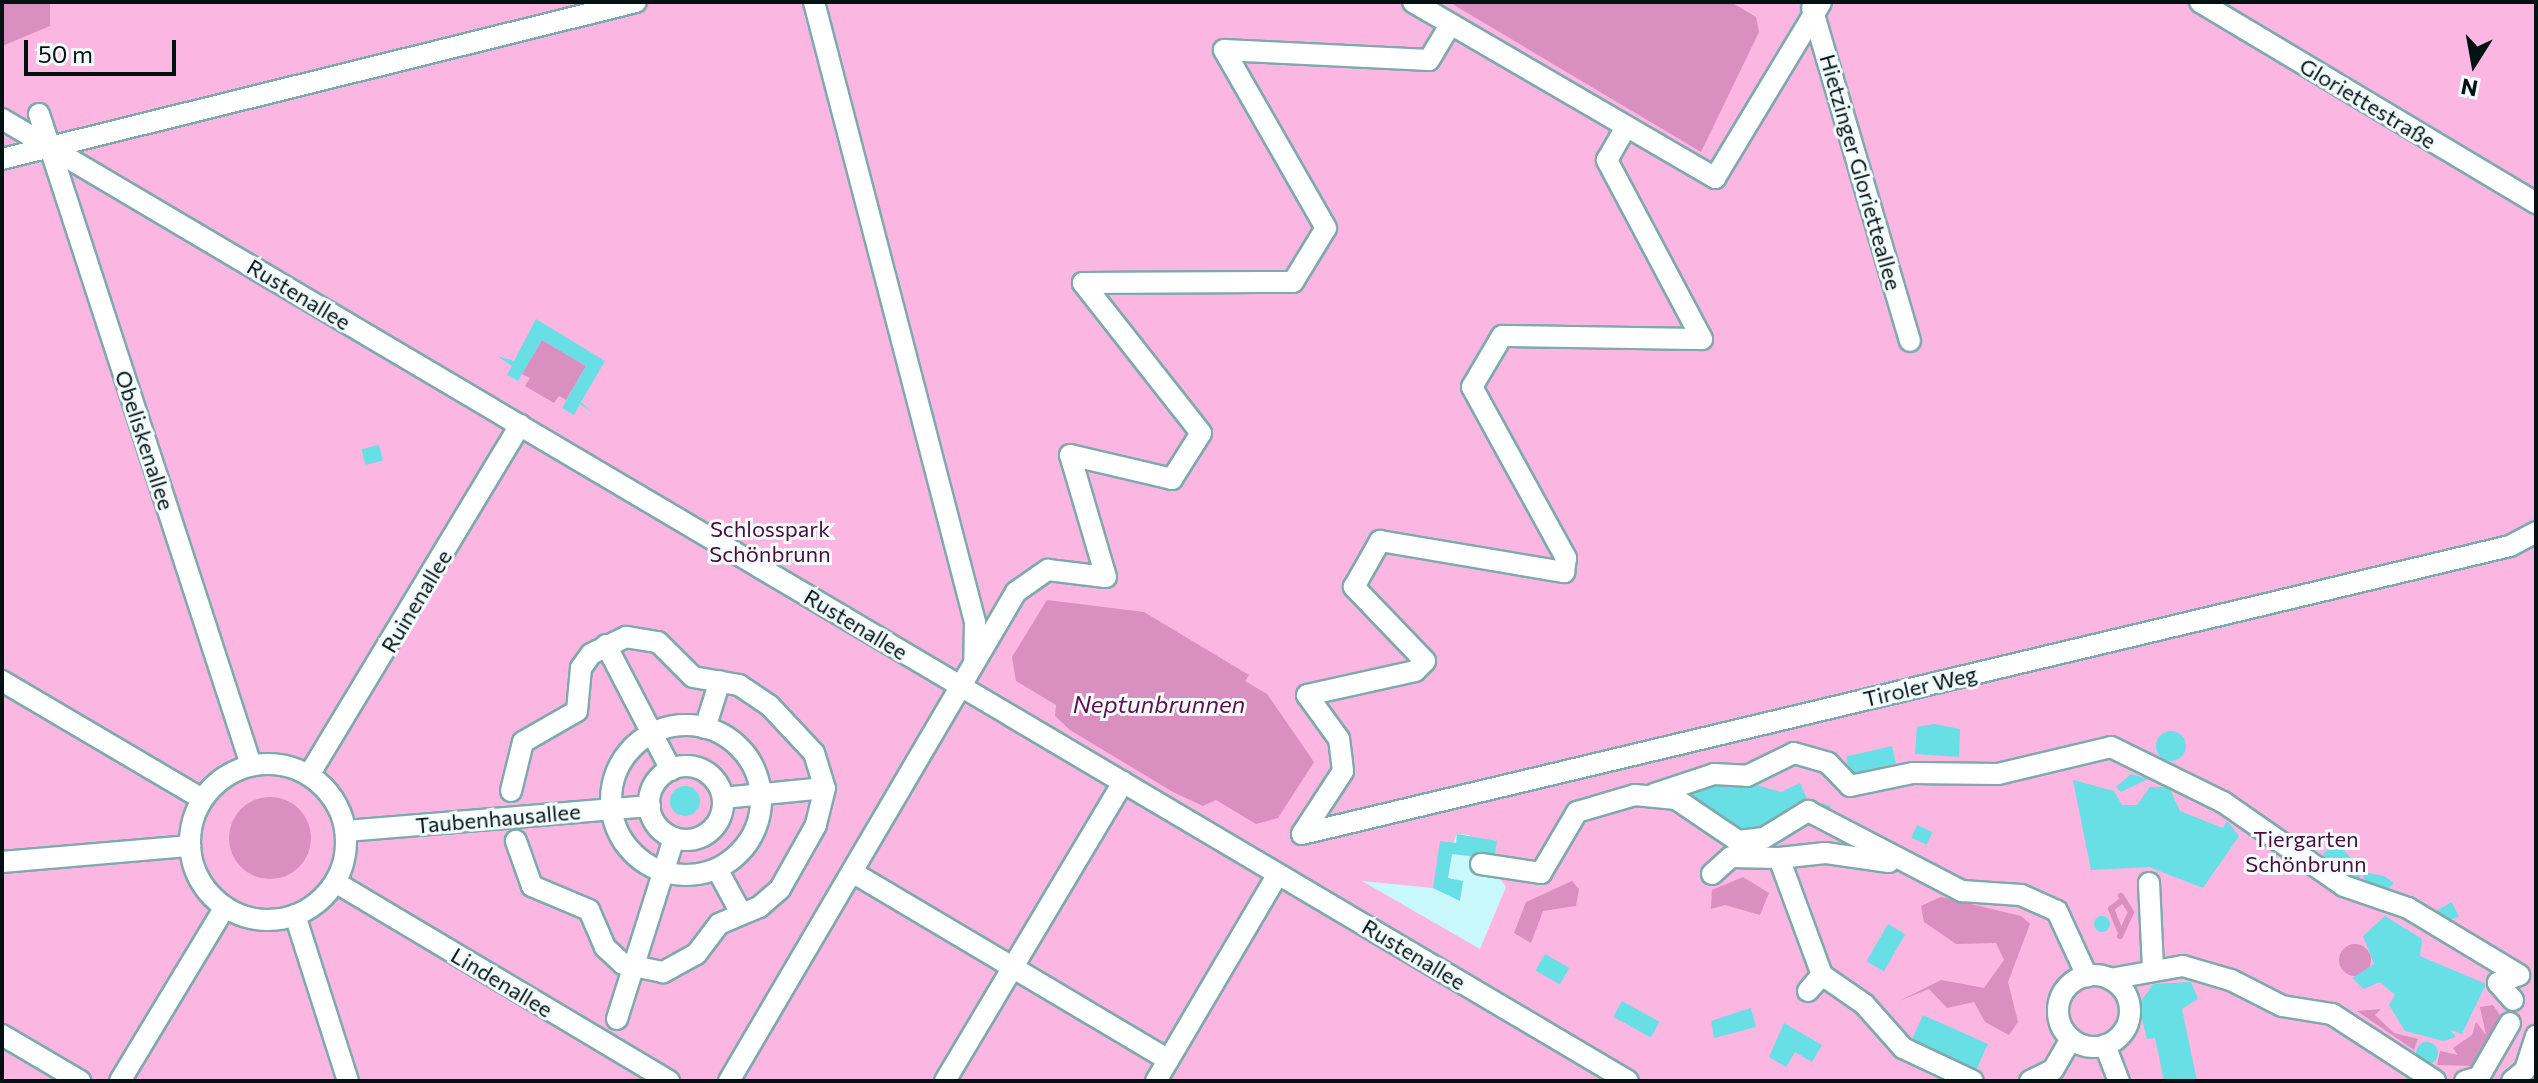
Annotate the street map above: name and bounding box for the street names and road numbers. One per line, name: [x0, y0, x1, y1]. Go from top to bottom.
street label: Hietzinger Glorietteallee: [1815, 51, 1907, 293]
street label: Gloriettestraße: [2295, 52, 2441, 154]
street label: Rustenallee: [243, 253, 355, 335]
street label: Obeliskenallee: [110, 367, 180, 513]
street label: Ruinenallee: [375, 545, 457, 657]
street label: Rustenallee: [800, 583, 912, 665]
street label: Tiroler Weg: [1861, 660, 1979, 712]
street label: Taubenhausallee: [414, 798, 582, 838]
street label: Rustenallee: [1358, 913, 1470, 995]
street label: Lindenallee: [446, 941, 558, 1023]

